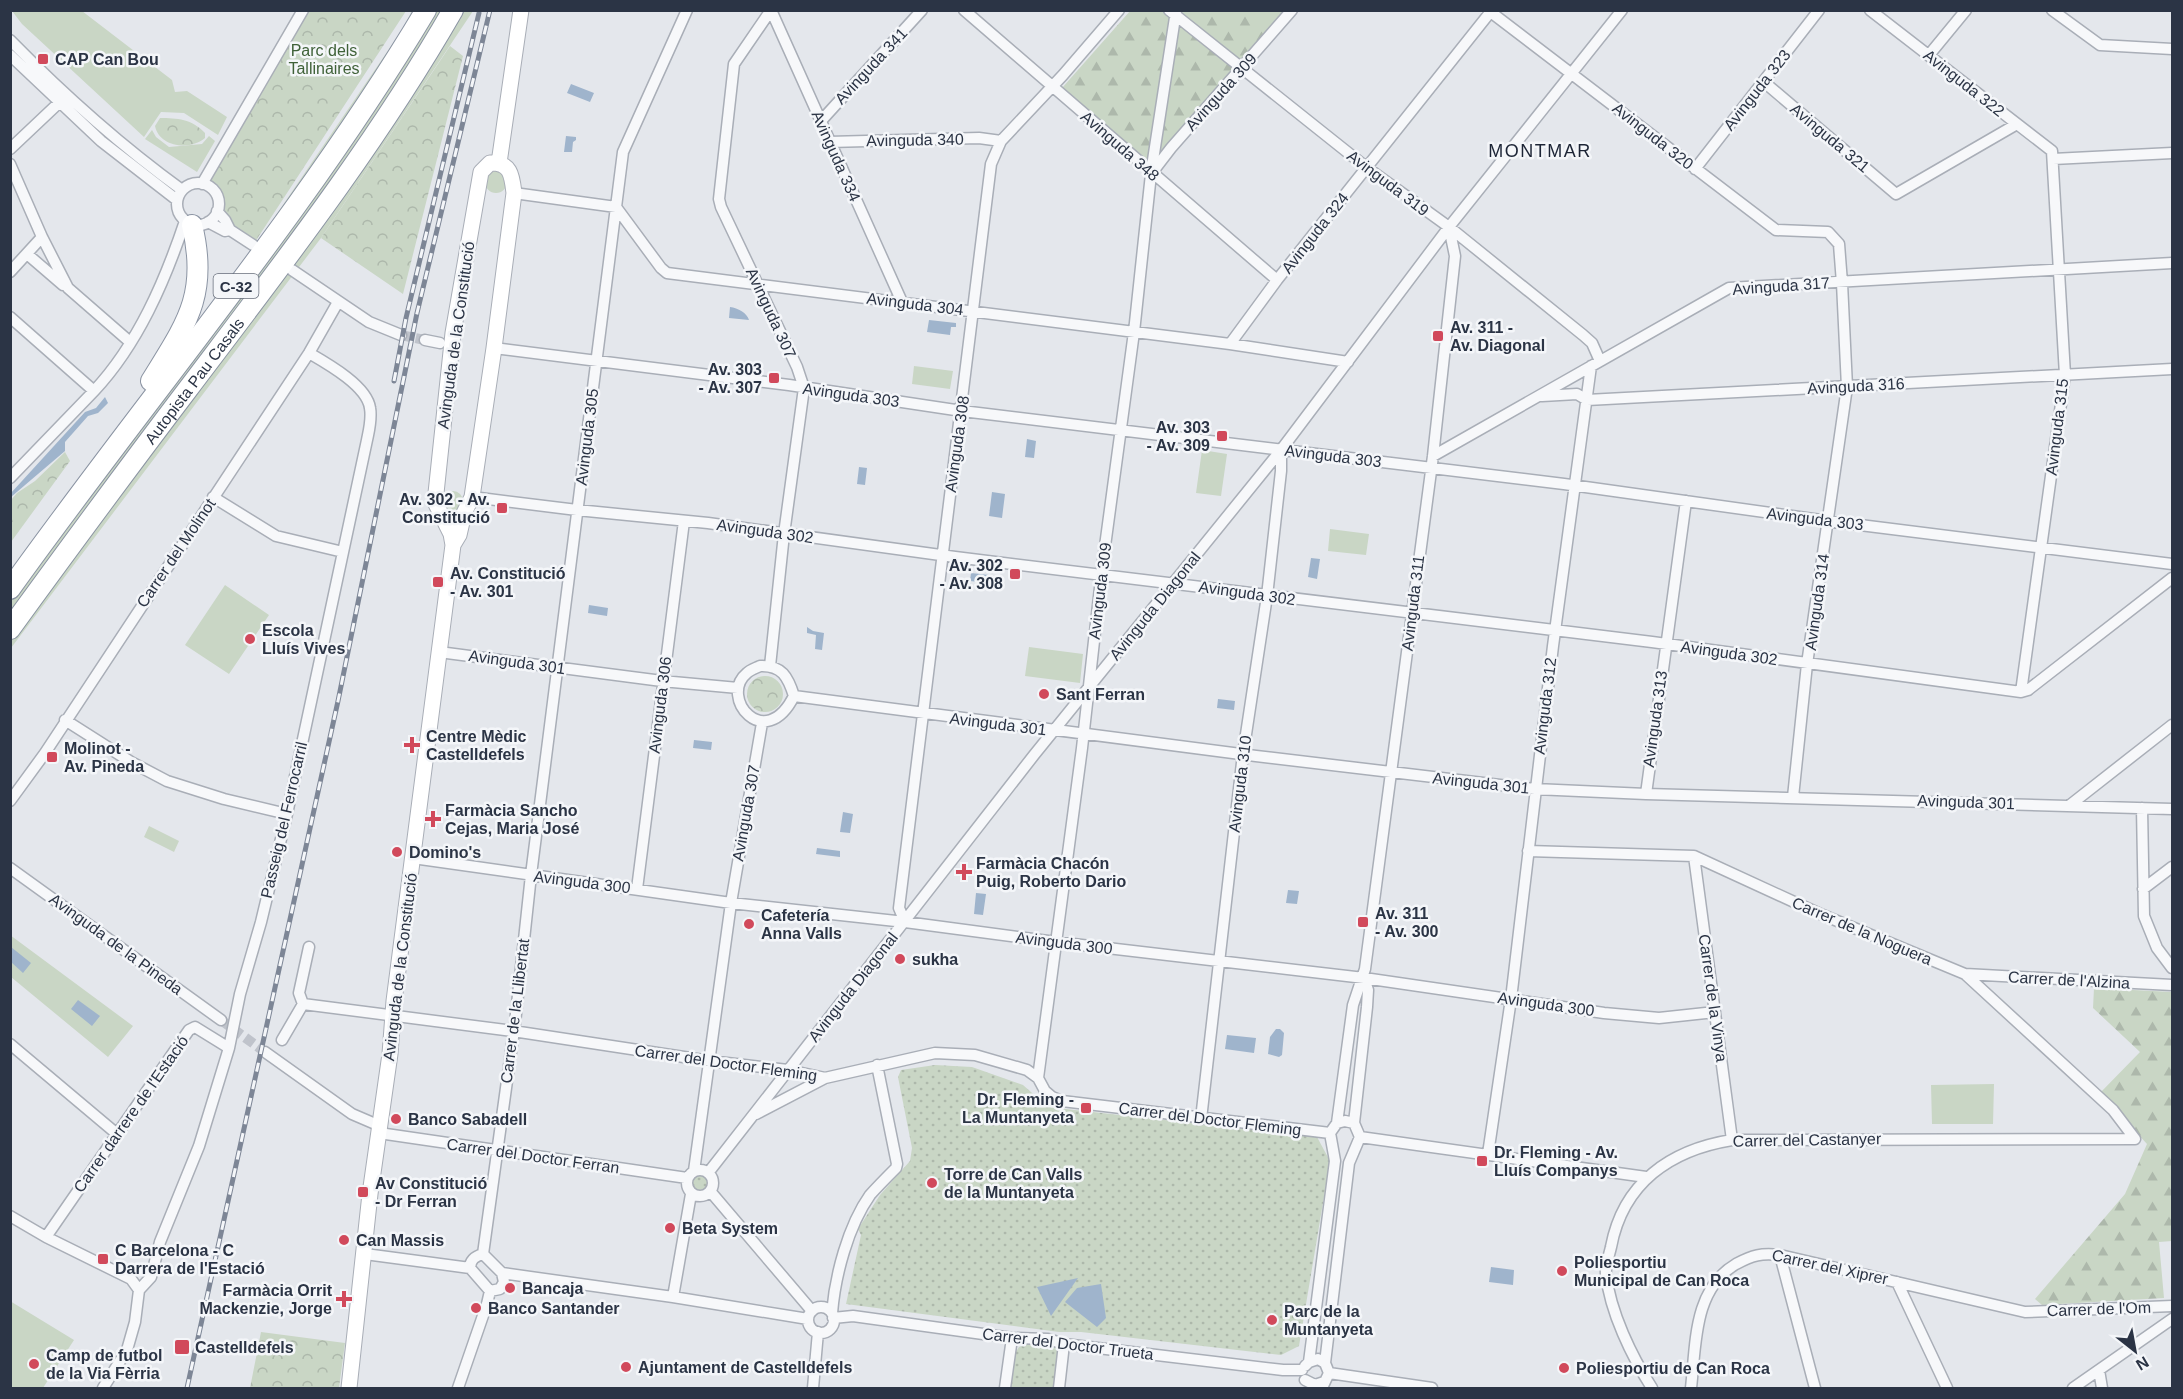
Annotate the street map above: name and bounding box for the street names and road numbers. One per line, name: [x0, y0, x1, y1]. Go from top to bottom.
street label: Avinguda 341: [832, 24, 911, 107]
street label: Avinguda 323: [1720, 46, 1794, 134]
street label: Avinguda 322: [1920, 46, 2008, 120]
street label: Avinguda 309: [1182, 50, 1260, 134]
street label: Avinguda 320: [1609, 99, 1697, 173]
street label: Avinguda 321: [1787, 100, 1873, 176]
street label: Avinguda 334: [808, 108, 864, 204]
street label: Avinguda 348: [1078, 108, 1162, 184]
street label: Avinguda 340: [866, 131, 964, 149]
street label: Avinguda 319: [1344, 147, 1432, 219]
street label: Avinguda 324: [1278, 189, 1352, 277]
street label: Avinguda de la Constitució: [434, 240, 478, 430]
street label: Avinguda 307: [743, 265, 799, 361]
road number: C-32: [214, 274, 258, 298]
street label: Avinguda 317: [1732, 274, 1830, 298]
street label: Avinguda 304: [866, 290, 965, 318]
street label: Autopista Pau Casals: [141, 315, 247, 447]
street label: Avinguda 316: [1807, 375, 1905, 397]
street label: Avinguda 315: [2043, 377, 2071, 476]
street label: Avinguda 303: [802, 380, 901, 410]
street label: Avinguda 305: [573, 387, 601, 486]
street label: Avinguda 308: [942, 394, 972, 493]
street label: Avinguda 303: [1284, 442, 1383, 470]
street label: Carrer del Molinot: [133, 495, 219, 610]
street label: Avinguda 303: [1766, 505, 1865, 533]
street label: Avinguda 302: [716, 516, 815, 546]
street label: Avinguda 309: [1086, 541, 1114, 640]
street label: Avinguda Diagonal: [1106, 549, 1204, 663]
street label: Avinguda 314: [1802, 552, 1832, 651]
street label: Avinguda 311: [1399, 554, 1427, 652]
street label: Avinguda 302: [1198, 578, 1297, 608]
street label: Avinguda 302: [1680, 638, 1779, 668]
street label: Avinguda 301: [468, 647, 567, 677]
street label: Avinguda 306: [646, 655, 674, 754]
street label: Avinguda 312: [1531, 656, 1559, 755]
street label: Avinguda 313: [1640, 669, 1670, 768]
street label: Avinguda 301: [949, 710, 1048, 738]
street label: Avinguda 310: [1226, 734, 1254, 833]
street label: Passeig del Ferrocarril: [258, 740, 310, 900]
street label: Avinguda 307: [729, 763, 763, 863]
street label: Avinguda 301: [1432, 769, 1531, 797]
street label: Avinguda 301: [1917, 792, 2015, 812]
street label: Avinguda 300: [533, 868, 632, 896]
street label: Avinguda de la Constitució: [380, 872, 420, 1062]
street label: Avinguda de la Pineda: [46, 890, 186, 998]
street label: Carrer de la Noguera: [1790, 894, 1935, 968]
street label: Avinguda Diagonal: [805, 929, 901, 1045]
street label: Avinguda 300: [1015, 929, 1114, 957]
street label: Carrer de la Vinya: [1696, 933, 1730, 1063]
street label: Carrer de la Llibertat: [498, 937, 532, 1084]
street label: Carrer de l'Alzina: [2008, 968, 2131, 992]
street label: Avinguda 300: [1497, 989, 1596, 1019]
street label: Carrer darrere de l'Estació: [70, 1032, 192, 1196]
street label: Carrer del Doctor Fleming: [634, 1042, 818, 1084]
street label: Carrer del Doctor Fleming: [1118, 1099, 1302, 1139]
street label: Carrer del Castanyer: [1733, 1130, 1882, 1150]
street label: Carrer del Doctor Ferran: [446, 1135, 620, 1177]
street label: Carrer del Xiprer: [1770, 1246, 1890, 1288]
street label: Carrer de l'Om: [2047, 1299, 2151, 1319]
street label: Carrer del Doctor Trueta: [981, 1325, 1155, 1363]

